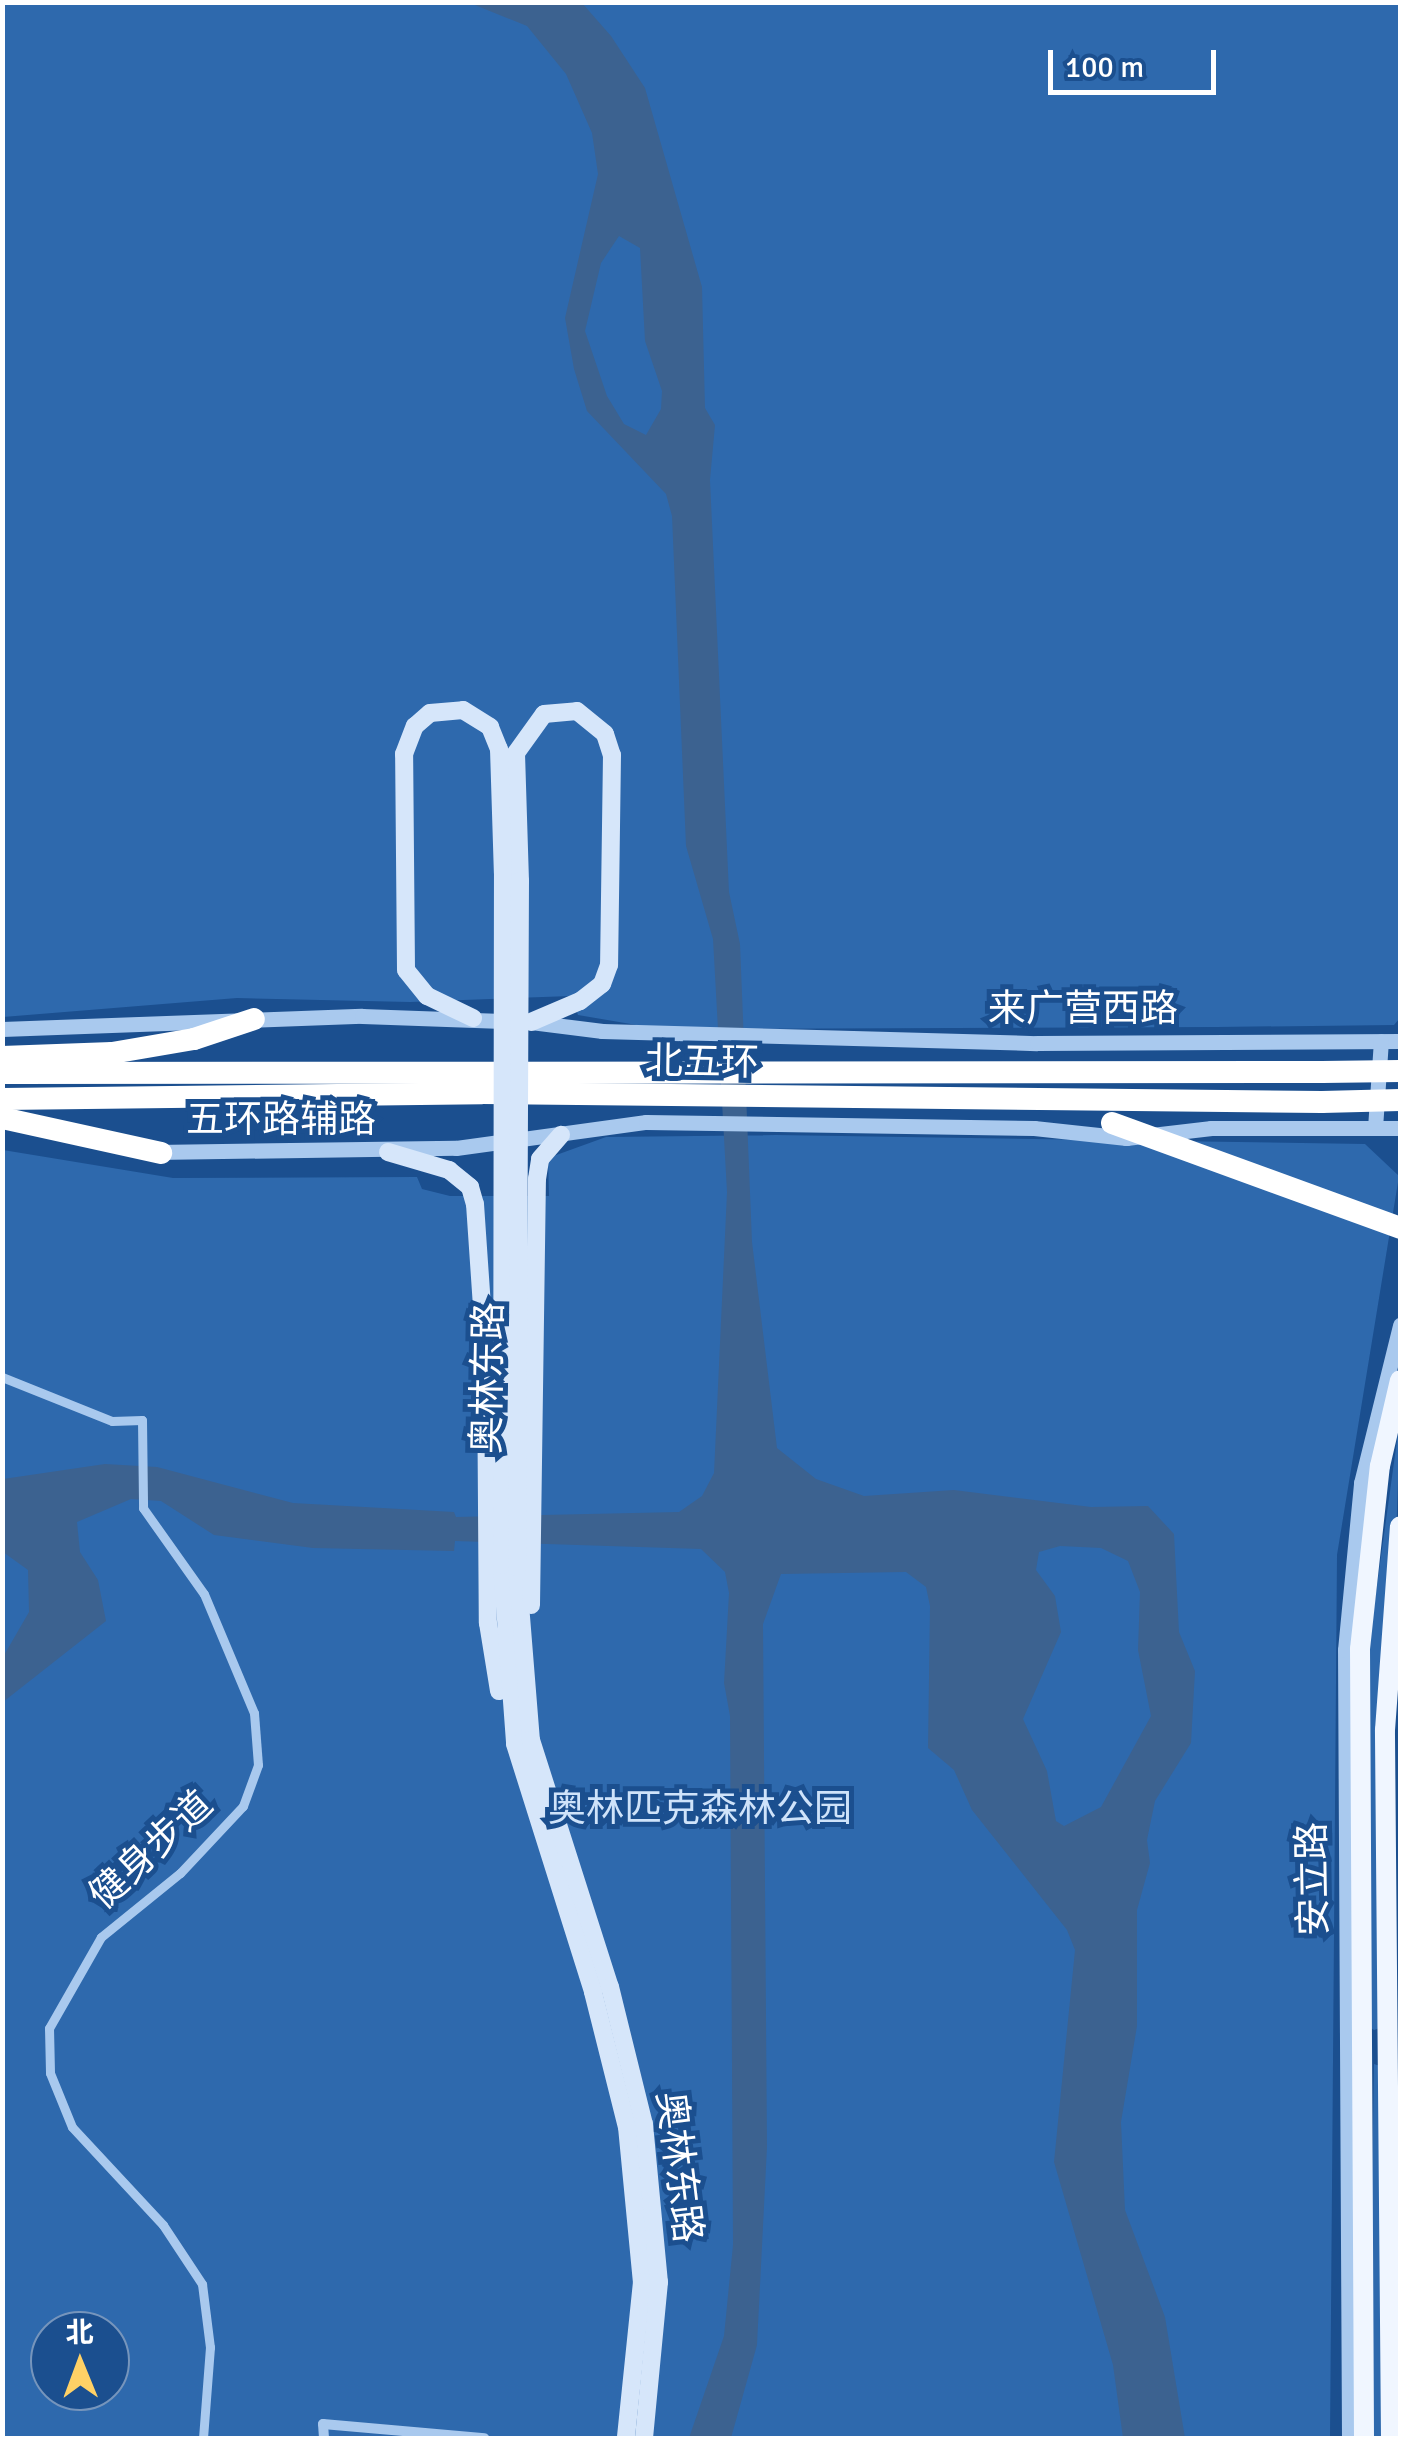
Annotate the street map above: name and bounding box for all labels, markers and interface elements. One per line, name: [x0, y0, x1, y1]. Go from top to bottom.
scale bar: [1053, 30, 1220, 92]
text: 100 m: [1065, 49, 1144, 86]
street label: 来广营西路: [988, 986, 1178, 1032]
street label: 北五环: [645, 1038, 759, 1086]
street label: 五环路辅路: [186, 1097, 376, 1143]
street label: 奥林东路: [464, 1302, 512, 1454]
street label: 健身步道: [80, 1781, 222, 1919]
park label: 奥林匹克森林公园: [548, 1786, 852, 1832]
street label: 安立路: [1289, 1822, 1337, 1936]
street label: 奥林东路: [647, 2089, 711, 2245]
north arrow: [30, 2311, 130, 2411]
text: 北: [65, 2316, 94, 2350]

